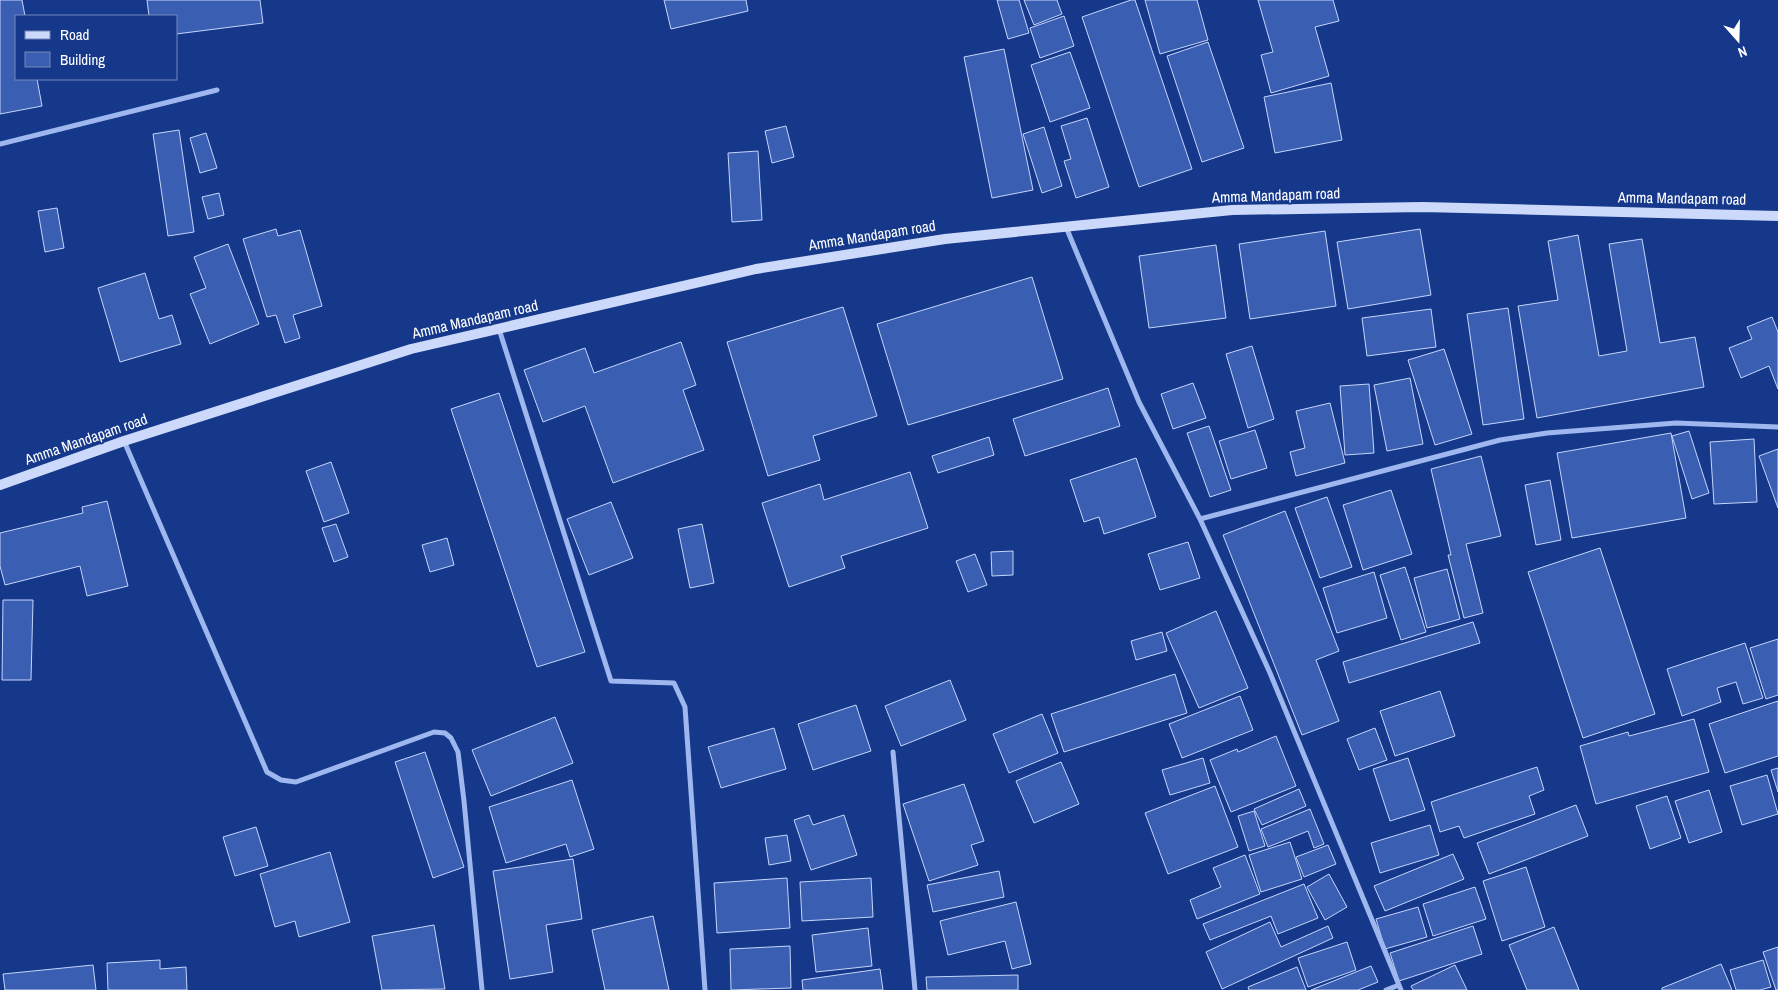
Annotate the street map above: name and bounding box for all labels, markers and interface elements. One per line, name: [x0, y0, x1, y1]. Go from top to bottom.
legend: [15, 15, 178, 80]
north arrow: [1713, 15, 1763, 65]
text: Road: [60, 24, 89, 45]
text: N: [1735, 42, 1749, 62]
text: Building: [60, 49, 105, 70]
street label: Amma Mandapam road: [1210, 182, 1341, 208]
street label: Amma Mandapam road: [1617, 186, 1746, 210]
street label: Amma Mandapam road: [806, 215, 937, 256]
street label: Amma Mandapam road: [409, 294, 540, 344]
street label: Amma Mandapam road: [21, 408, 150, 470]

